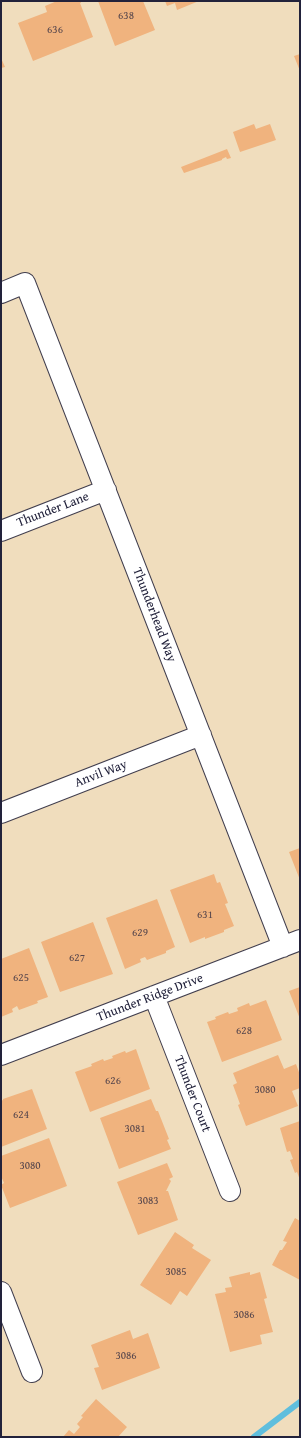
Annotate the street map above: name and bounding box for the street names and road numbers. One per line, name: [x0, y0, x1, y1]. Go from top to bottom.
street label: Thunder Lane: [15, 489, 91, 531]
street label: Thunderhead Way: [129, 566, 179, 664]
street label: Anvil Way: [73, 757, 129, 791]
street label: Thunder Ridge Drive: [95, 970, 205, 1026]
street label: Thunder Court: [170, 1053, 214, 1135]

